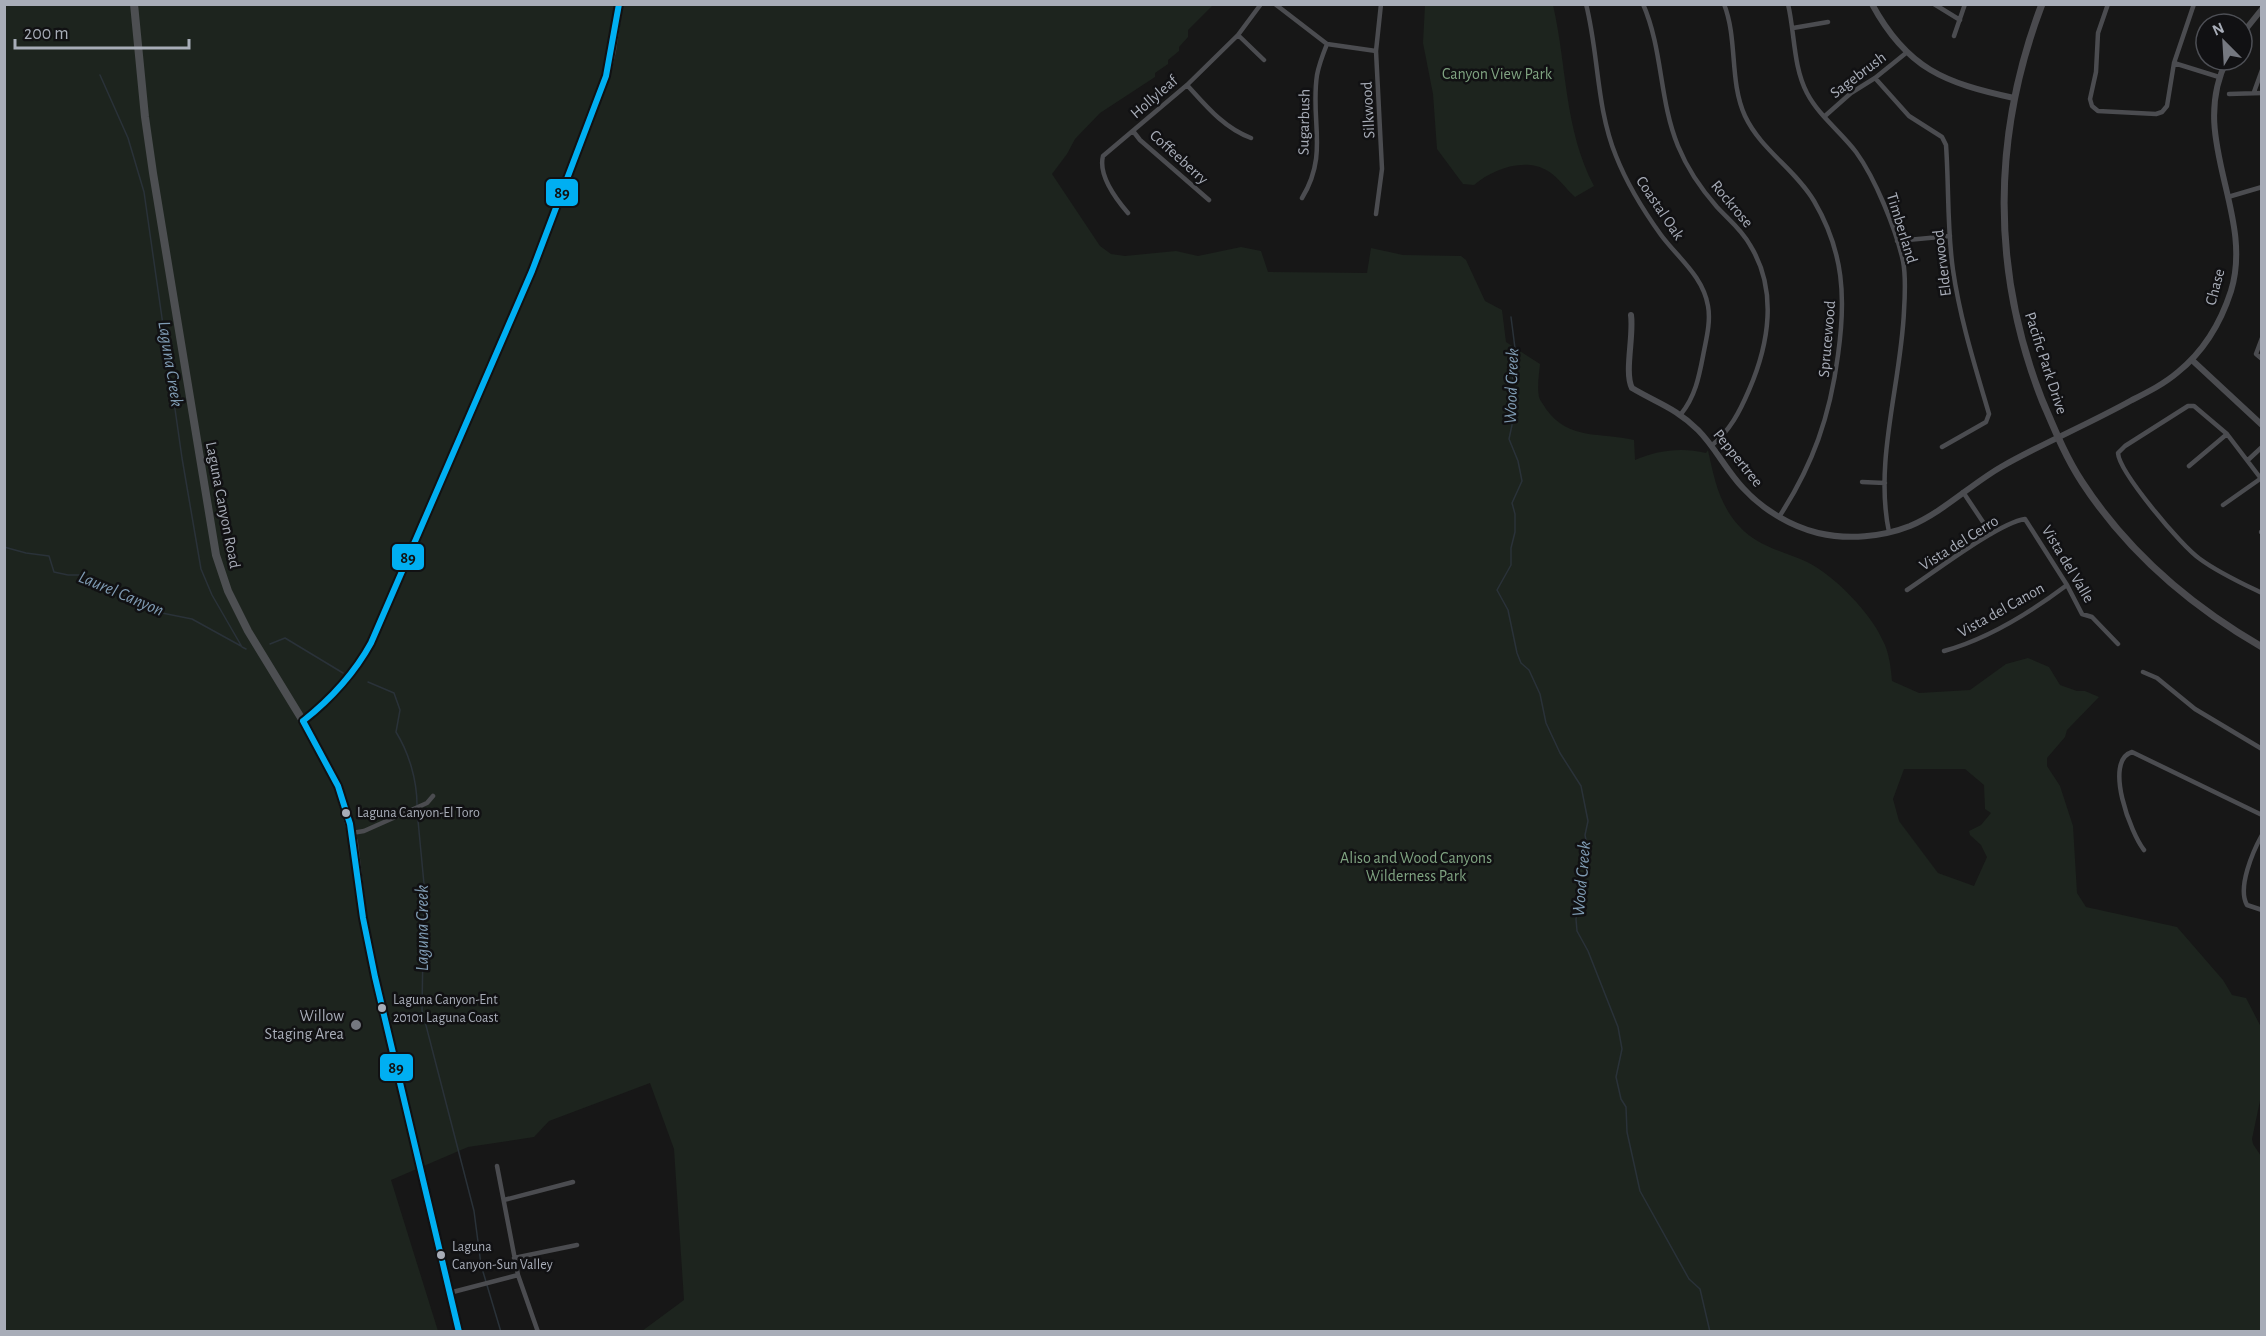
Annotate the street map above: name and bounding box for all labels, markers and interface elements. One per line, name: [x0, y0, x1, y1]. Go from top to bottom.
scale bar: [15, 12, 189, 50]
north arrow: [2194, 12, 2254, 72]
text: N: [2210, 20, 2227, 39]
text: 200 m: [24, 25, 69, 43]
street label: Sagebrush: [1827, 49, 1889, 101]
park label: Canyon View Park: [1442, 66, 1553, 83]
street label: Hollyleaf: [1127, 72, 1182, 122]
street label: Silkwood: [1359, 81, 1377, 139]
street label: Sugarbush: [1295, 89, 1313, 155]
street label: Coffeeberry: [1146, 127, 1211, 188]
street label: Coastal Oak: [1633, 173, 1687, 243]
street label: Rockrose: [1708, 177, 1756, 231]
line badge: 89: [545, 178, 579, 207]
text: 89: [554, 185, 570, 201]
street label: Timberland: [1884, 191, 1920, 265]
street label: Elderwood: [1930, 229, 1954, 297]
street label: Chase: [2202, 267, 2228, 307]
street label: Sprucewood: [1816, 300, 1838, 378]
street label: Pacific Park Drive: [2022, 310, 2070, 416]
water label: Laguna Creek: [154, 320, 186, 408]
water label: Wood Creek: [1502, 348, 1522, 424]
street label: Peppertree: [1710, 426, 1766, 490]
street label: Laguna Canyon Road: [202, 440, 243, 570]
street label: Vista del Cerro: [1917, 512, 2001, 574]
street label: Vista del Valle: [2039, 523, 2097, 605]
line badge: 89: [391, 543, 425, 571]
text: 89: [400, 550, 416, 566]
water label: Laurel Canyon: [76, 568, 166, 620]
street label: Vista del Canon: [1955, 580, 2047, 640]
place label: Laguna Canyon-El Toro: [357, 806, 480, 820]
marker: Laguna Canyon-El Toro: [340, 807, 352, 819]
water label: Wood Creek: [1570, 840, 1594, 918]
park label: Aliso and Wood Canyons Wilderness Park: [1340, 850, 1492, 884]
water label: Laguna Creek: [414, 885, 432, 971]
place label: Laguna Canyon-Ent 20101 Laguna Coast: [393, 993, 499, 1025]
marker: Laguna Canyon-Ent 20101 Laguna Coast: [376, 1002, 388, 1014]
place label: Willow Staging Area: [265, 1008, 344, 1042]
marker: Willow Staging Area: [349, 1018, 363, 1032]
line badge: 89: [379, 1053, 414, 1082]
text: 89: [388, 1060, 404, 1076]
place label: Laguna Canyon-Sun Valley: [452, 1240, 553, 1272]
marker: Laguna Canyon-Sun Valley: [435, 1249, 447, 1261]

